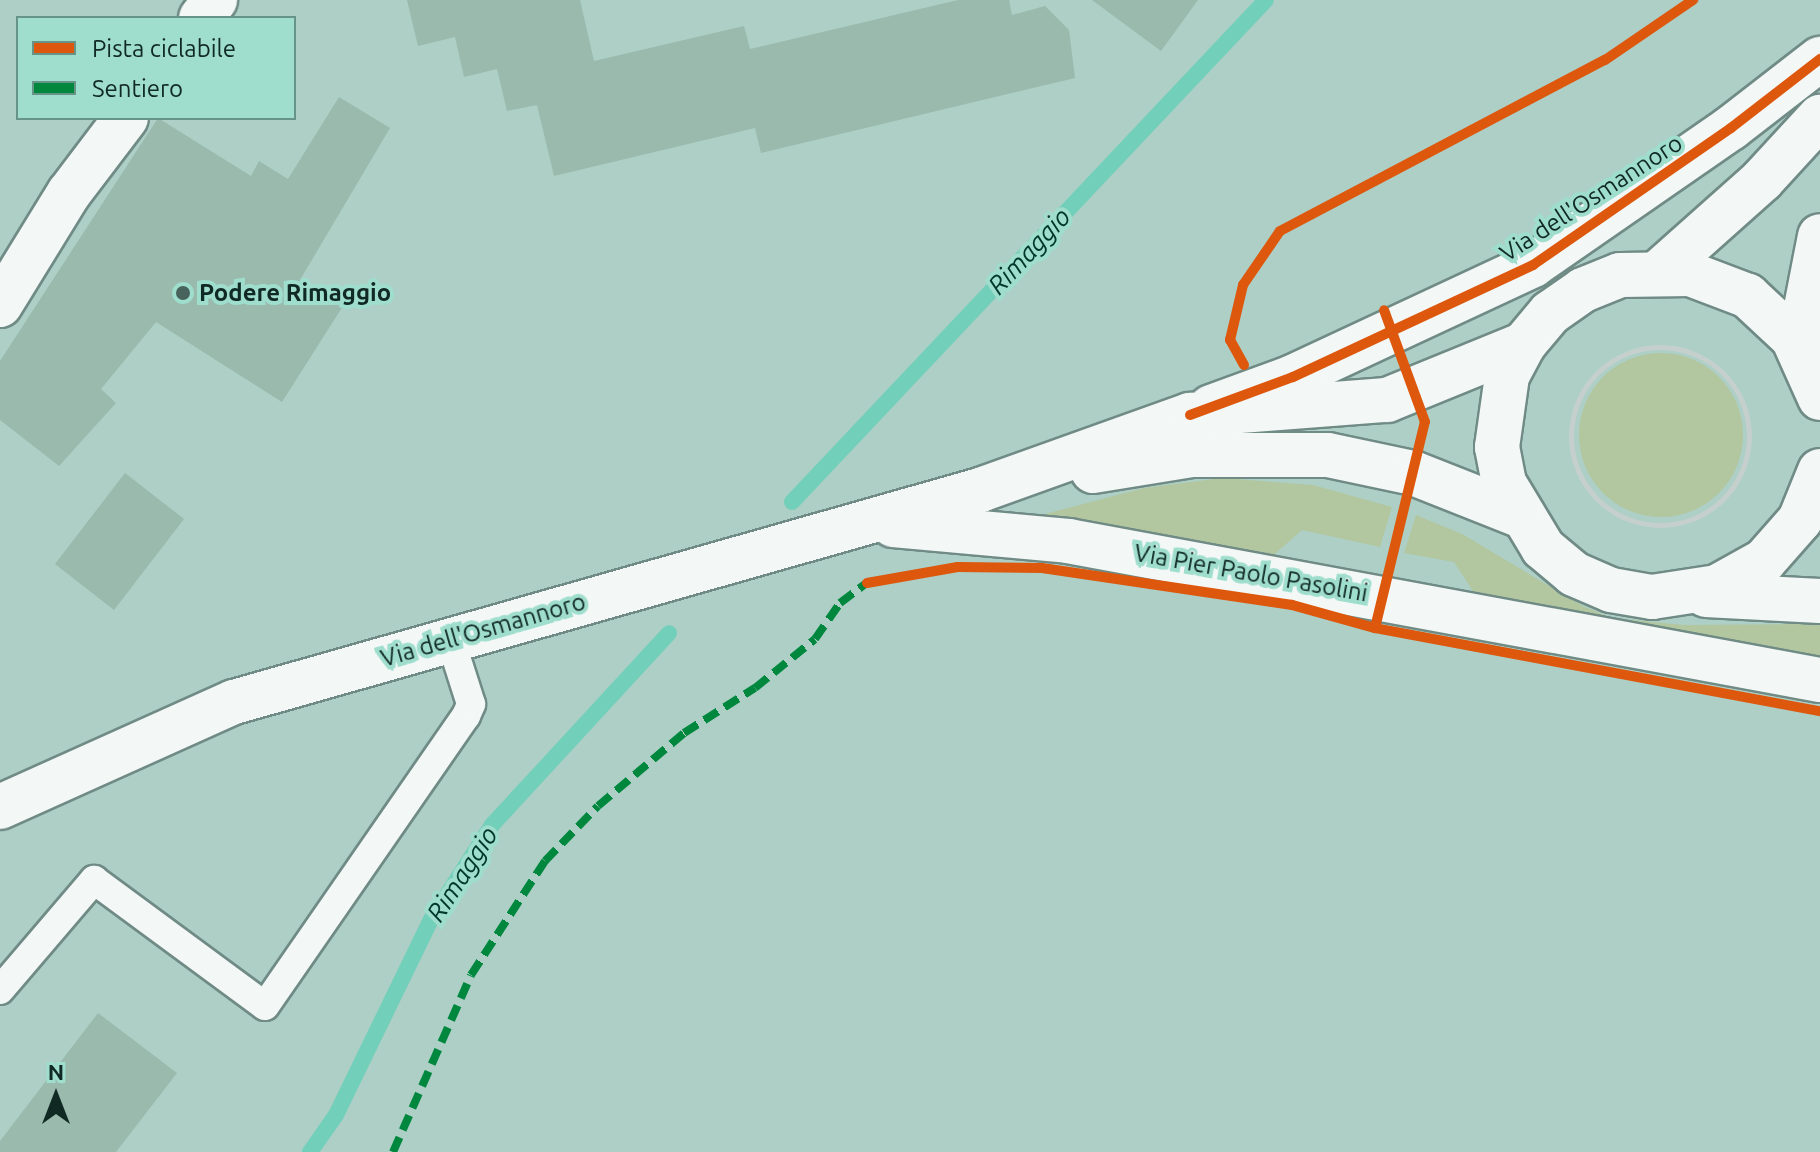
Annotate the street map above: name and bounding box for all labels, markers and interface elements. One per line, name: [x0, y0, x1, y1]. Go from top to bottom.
legend: [16, 16, 296, 120]
text: Pista ciclabile: [92, 35, 236, 62]
text: Sentiero: [92, 75, 183, 102]
street label: Via dell'Osmannoro: [1494, 128, 1688, 268]
water label: Rimaggio: [981, 201, 1077, 301]
place label: Podere Rimaggio: [199, 279, 391, 307]
marker: Podere Rimaggio: [174, 284, 192, 302]
street label: Via Pier Paolo Pasolini: [1132, 538, 1370, 608]
street label: Via dell'Osmannoro: [377, 587, 589, 673]
water label: Rimaggio: [420, 821, 504, 927]
north arrow: [16, 1056, 96, 1136]
text: N: [48, 1059, 64, 1084]

